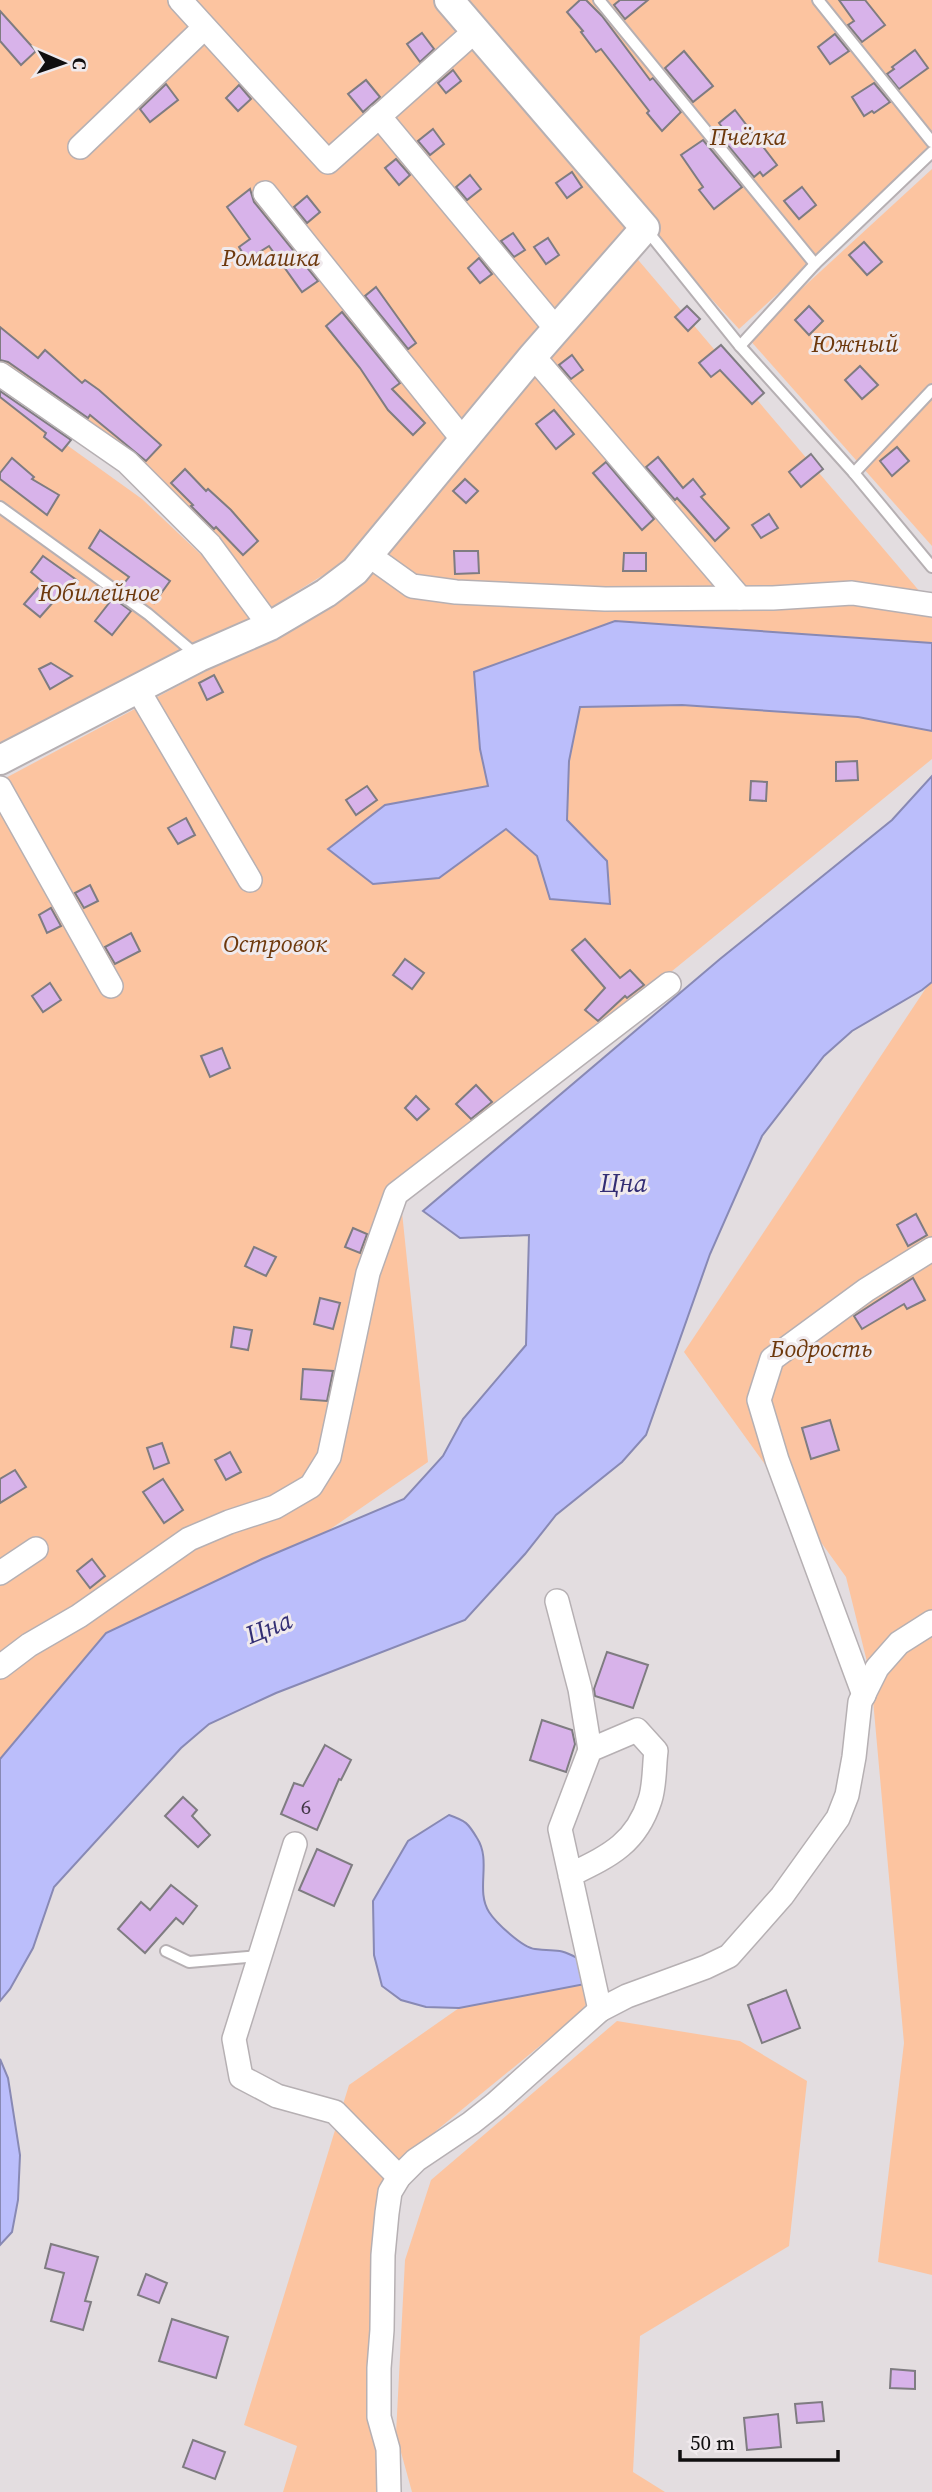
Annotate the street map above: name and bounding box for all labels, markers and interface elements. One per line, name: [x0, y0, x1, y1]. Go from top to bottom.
north arrow: [28, 28, 98, 98]
text: С: [67, 57, 93, 70]
park label: Пчёлка: [709, 120, 787, 153]
park label: Ромашка: [221, 241, 321, 274]
park label: Южный: [811, 327, 899, 360]
park label: Юбилейное: [37, 576, 160, 609]
park label: Островок: [223, 927, 327, 960]
water label: Цна: [600, 1165, 648, 1201]
park label: Бодрость: [769, 1332, 872, 1365]
water label: Цна: [240, 1601, 298, 1653]
house number: 6: [301, 1792, 311, 1821]
scale bar: [680, 2418, 838, 2462]
text: 50 m: [690, 2428, 735, 2457]

